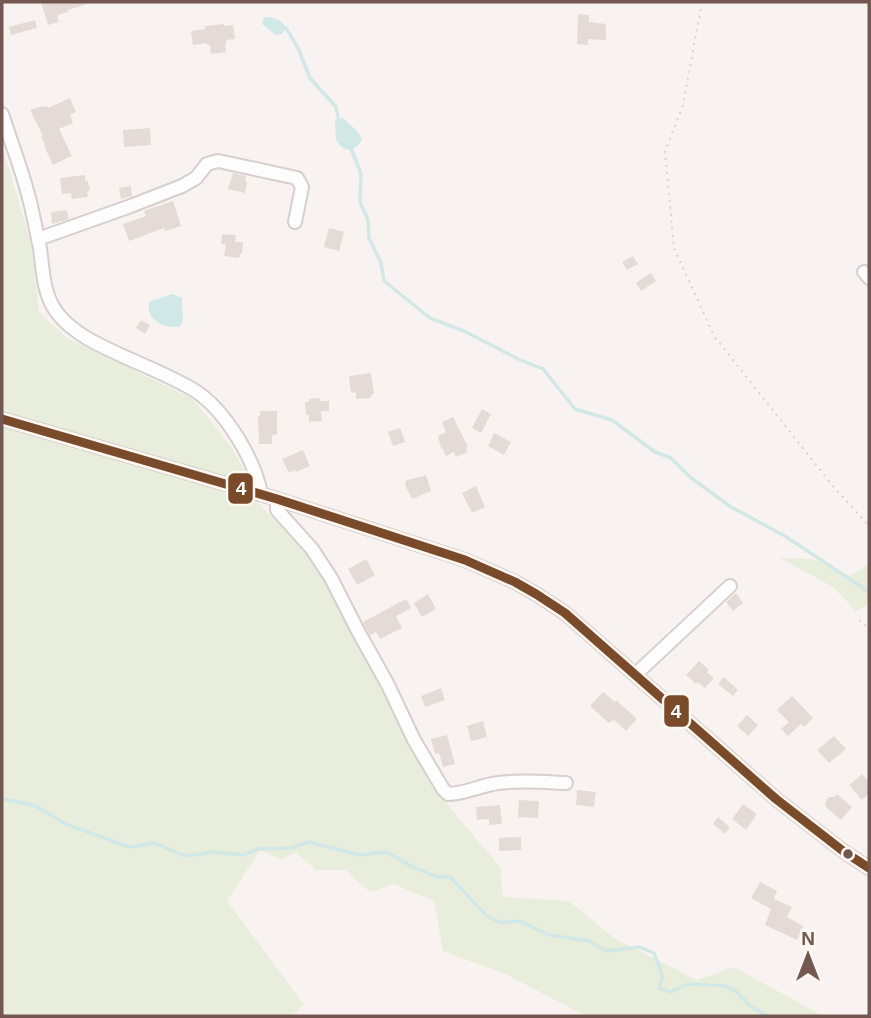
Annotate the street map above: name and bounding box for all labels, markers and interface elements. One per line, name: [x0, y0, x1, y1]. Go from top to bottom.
line badge: 4: [227, 472, 254, 505]
text: 4: [236, 478, 247, 499]
line badge: 4: [663, 694, 690, 728]
text: 4: [671, 701, 682, 722]
unlabelled marker: [841, 847, 855, 861]
north arrow: [773, 920, 843, 990]
text: N: [801, 928, 815, 949]

